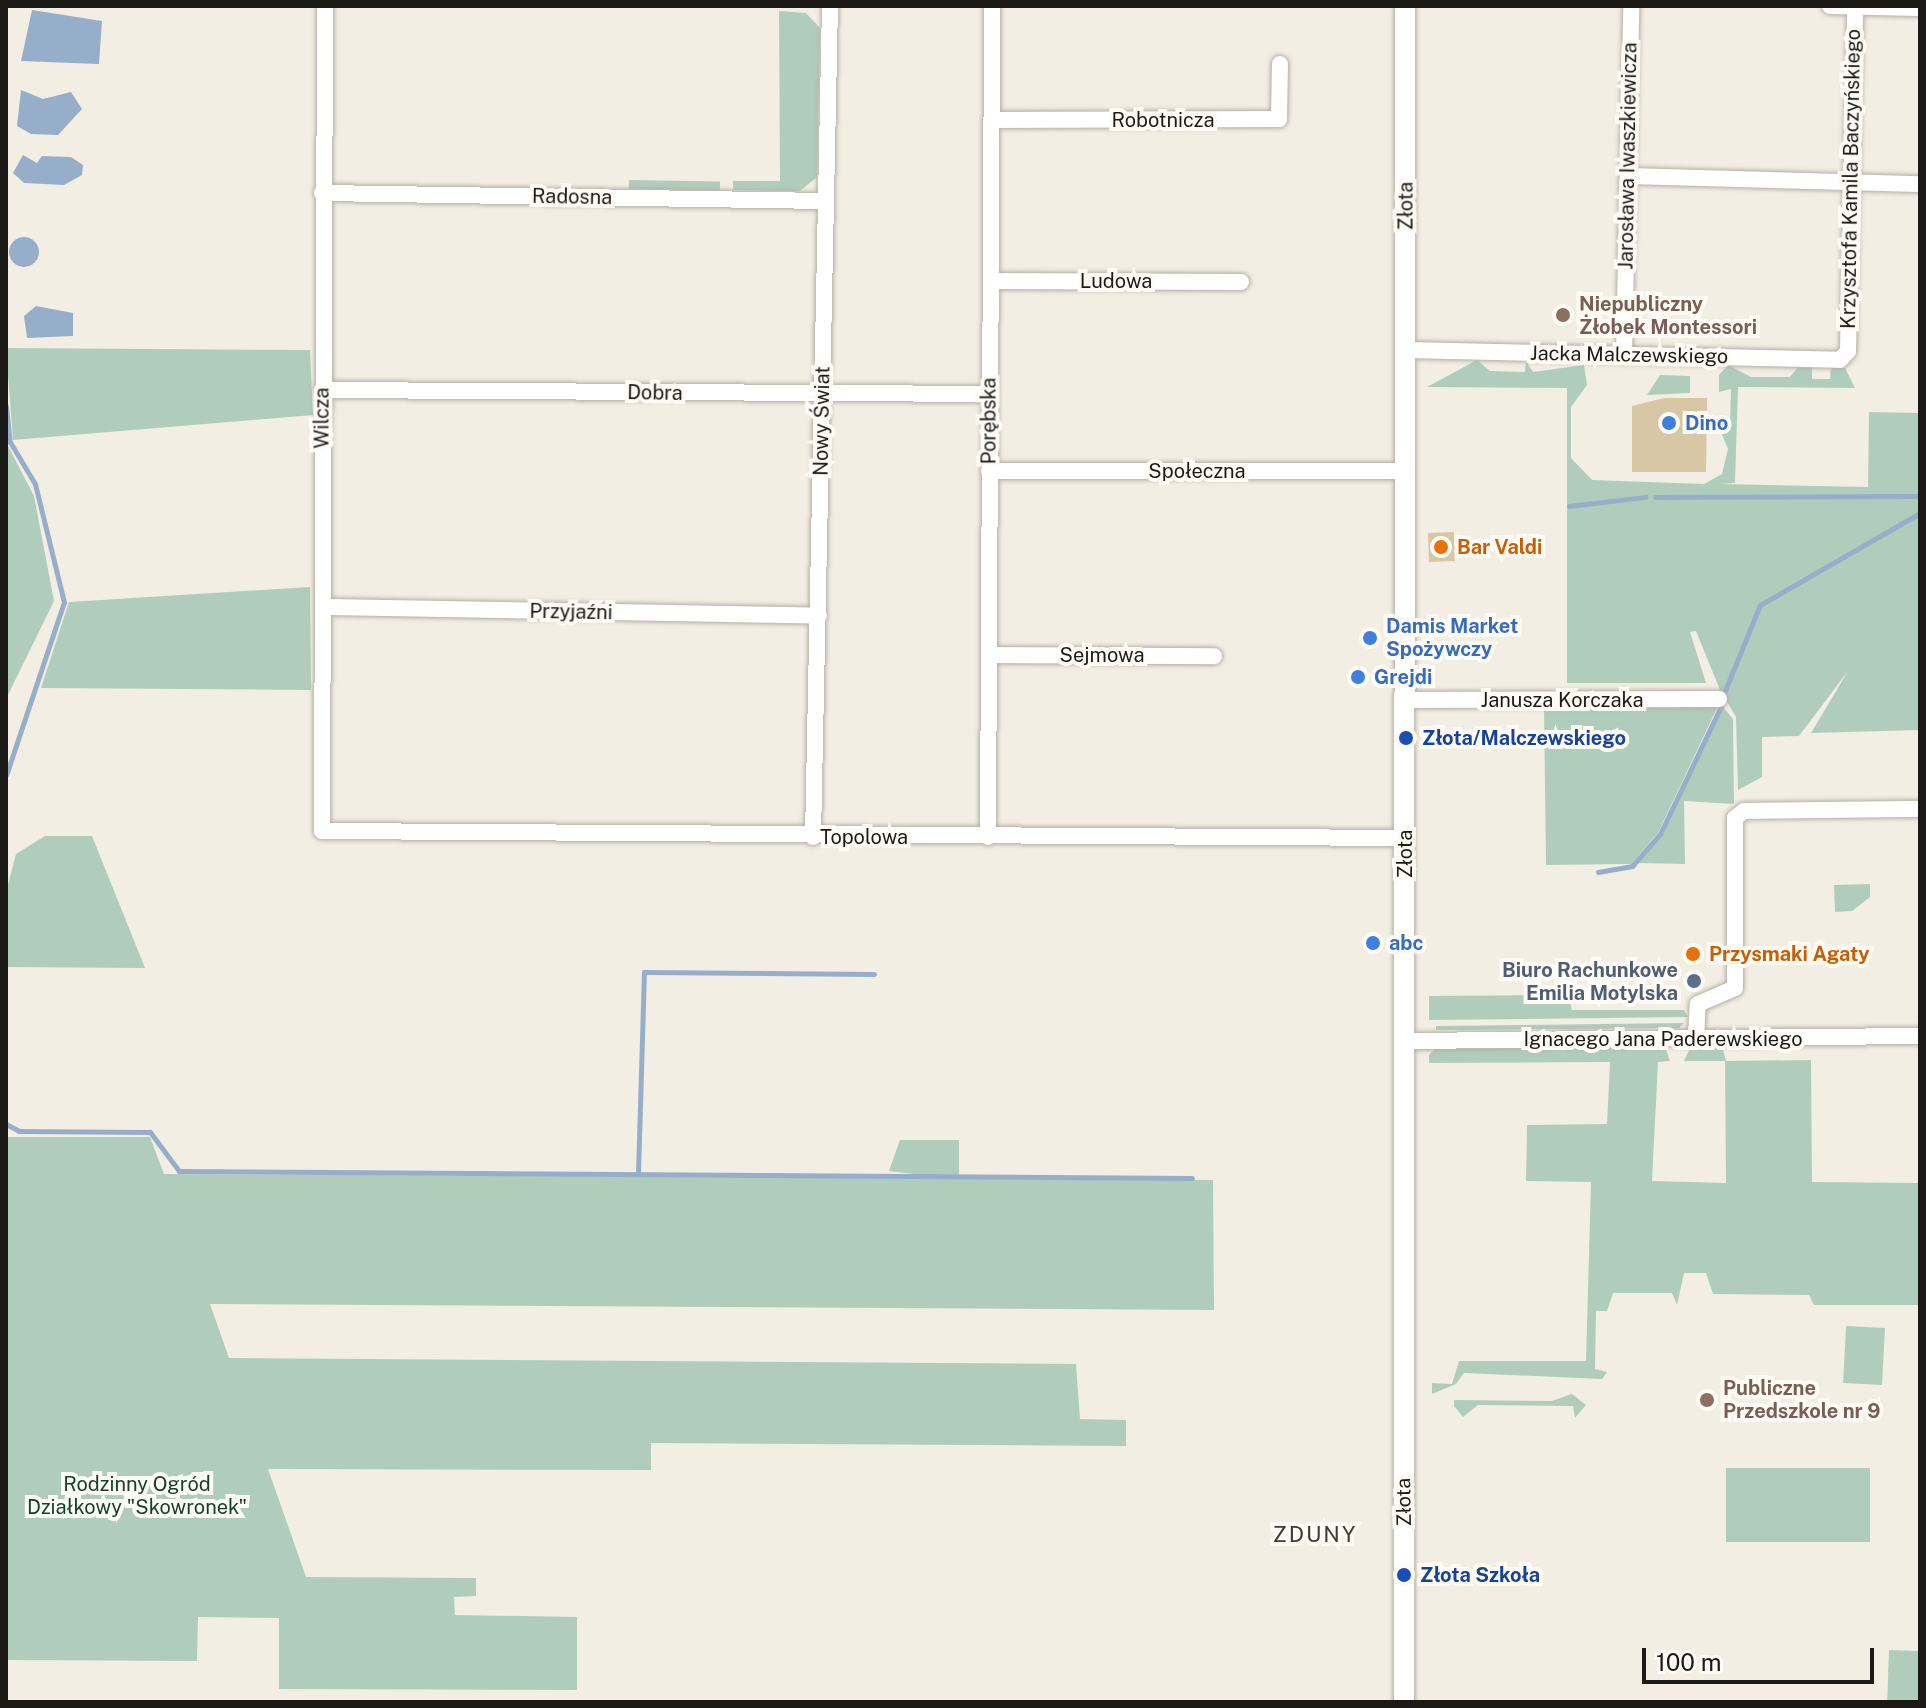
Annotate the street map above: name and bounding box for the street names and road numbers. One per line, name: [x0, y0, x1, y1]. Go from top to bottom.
street label: Krzysztofa Kamila Baczyńskiego: [1836, 29, 1866, 329]
street label: Jarosława Iwaszkiewicza: [1614, 42, 1642, 270]
street label: Robotnicza: [1112, 108, 1214, 132]
street label: Złota: [1394, 182, 1418, 230]
street label: Radosna: [532, 184, 612, 210]
street label: Ludowa: [1080, 269, 1152, 293]
street label: Jacka Malczewskiego: [1530, 341, 1728, 369]
street label: Nowy Świat: [809, 366, 835, 476]
street label: Porębska: [977, 378, 1001, 464]
street label: Dobra: [627, 381, 683, 405]
street label: Wilcza: [310, 387, 334, 449]
street label: Społeczna: [1148, 459, 1246, 483]
street label: Przyjaźni: [529, 599, 613, 625]
street label: Sejmowa: [1059, 643, 1145, 667]
street label: Janusza Korczaka: [1480, 688, 1644, 712]
street label: Topolowa: [820, 825, 908, 849]
street label: Złota: [1393, 830, 1417, 878]
street label: Ignacego Jana Paderewskiego: [1523, 1027, 1803, 1051]
street label: Złota: [1392, 1478, 1416, 1526]

